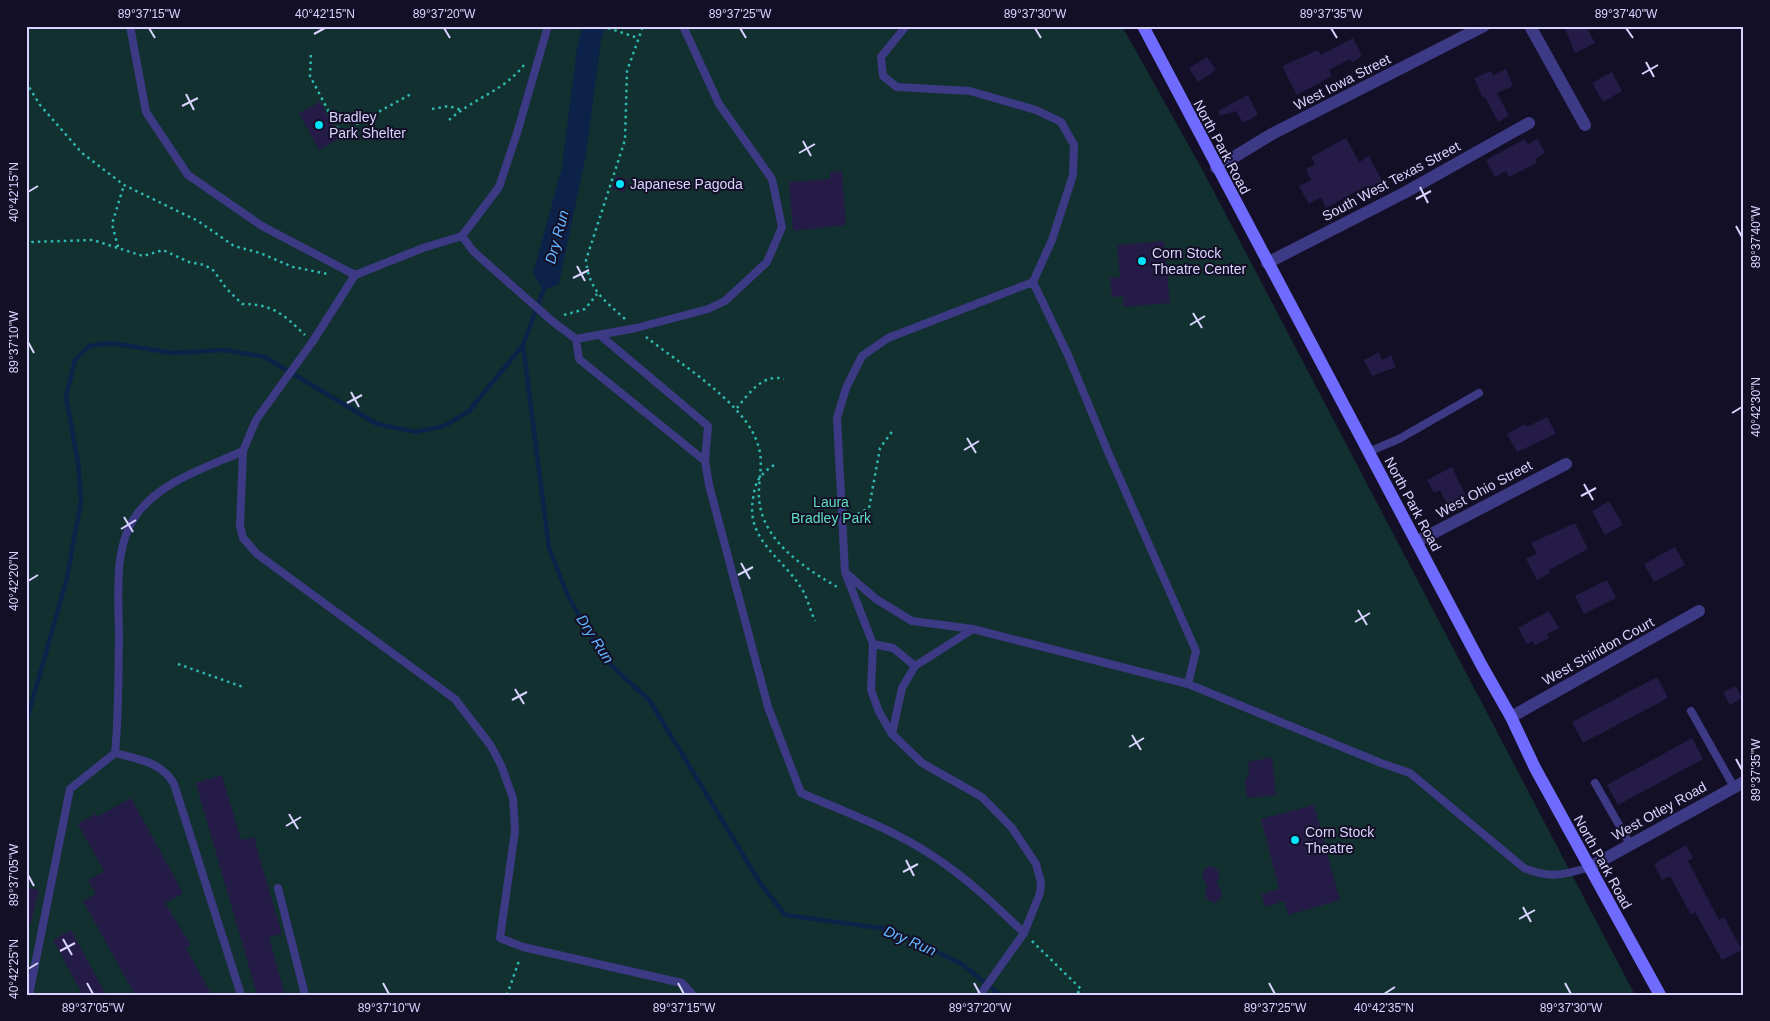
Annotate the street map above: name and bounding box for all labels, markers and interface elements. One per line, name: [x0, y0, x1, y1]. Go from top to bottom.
text: 89°37'15"W: [118, 7, 181, 21]
text: 40°42'15"N: [295, 7, 355, 21]
text: 89°37'20"W: [413, 7, 476, 21]
text: 89°37'25"W: [709, 7, 772, 21]
text: 89°37'30"W: [1004, 7, 1067, 21]
text: 89°37'35"W: [1300, 7, 1363, 21]
text: 89°37'40"W: [1595, 7, 1658, 21]
street label: West Iowa Street: [1291, 51, 1393, 113]
street label: North Park Road: [1190, 97, 1254, 197]
place label: Bradley Park Shelter: [329, 109, 406, 141]
marker: Bradley Park Shelter: [313, 119, 325, 131]
street label: South West Texas Street: [1319, 138, 1463, 224]
text: 40°42'15"N: [7, 162, 21, 222]
place label: Japanese Pagoda: [630, 176, 743, 192]
marker: Japanese Pagoda: [614, 178, 626, 190]
text: 89°37'40"W: [1749, 205, 1763, 268]
water label: Dry Run: [541, 208, 572, 266]
place label: Corn Stock Theatre Center: [1152, 245, 1246, 277]
marker: Corn Stock Theatre Center: [1136, 255, 1148, 267]
text: 89°37'10"W: [7, 310, 21, 373]
text: 40°42'30"N: [1749, 377, 1763, 437]
street label: North Park Road: [1381, 454, 1445, 554]
street label: West Ohio Street: [1433, 457, 1535, 521]
park label: Laura Bradley Park: [791, 494, 872, 526]
text: 40°42'20"N: [7, 551, 21, 611]
water label: Dry Run: [573, 611, 618, 666]
street label: West Shiridon Court: [1539, 614, 1657, 688]
text: 89°37'35"W: [1749, 738, 1763, 801]
street label: West Otley Road: [1609, 778, 1709, 844]
street label: North Park Road: [1571, 813, 1635, 911]
place label: Corn Stock Theatre: [1305, 824, 1375, 856]
marker: Corn Stock Theatre: [1289, 834, 1301, 846]
text: 89°37'05"W: [7, 843, 21, 906]
water label: Dry Run: [882, 922, 939, 959]
text: 40°42'25"N: [7, 939, 21, 999]
text: 89°37'05"W: [62, 1001, 125, 1015]
text: 89°37'10"W: [358, 1001, 421, 1015]
text: 89°37'15"W: [653, 1001, 716, 1015]
text: 89°37'20"W: [949, 1001, 1012, 1015]
text: 89°37'25"W: [1244, 1001, 1307, 1015]
text: 40°42'35"N: [1354, 1001, 1414, 1015]
text: 89°37'30"W: [1540, 1001, 1603, 1015]

